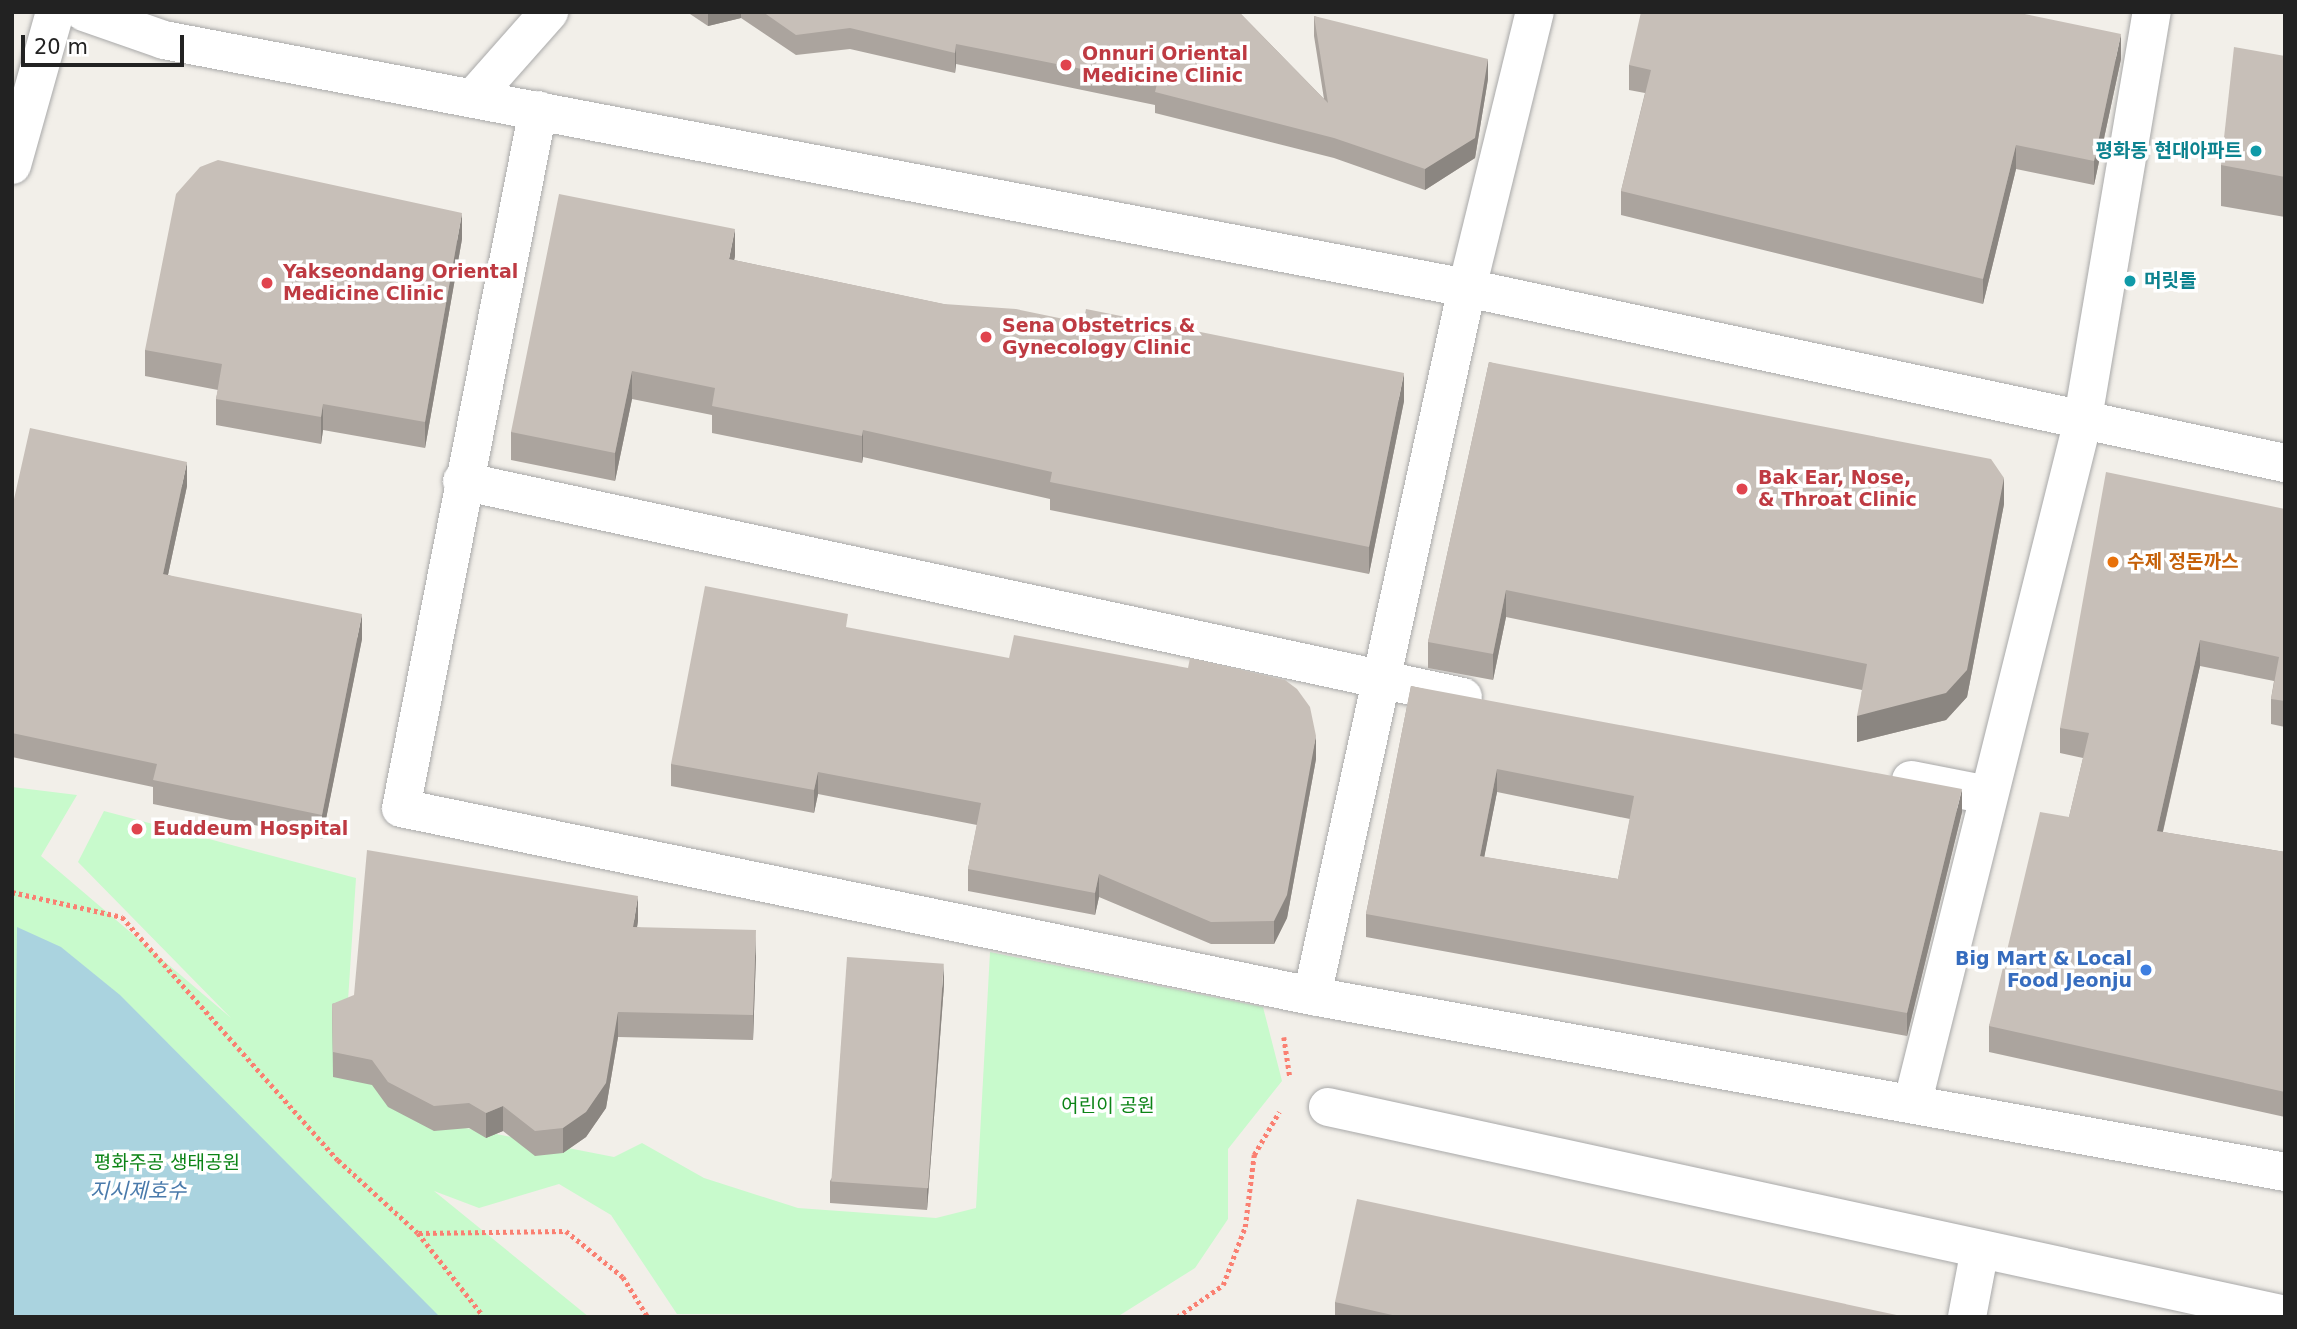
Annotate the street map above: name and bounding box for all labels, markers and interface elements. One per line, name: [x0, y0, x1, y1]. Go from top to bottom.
scale bar: [24, 21, 187, 65]
text: 20 m: [34, 35, 88, 59]
place label: Onnuri Oriental Medicine Clinic: [1082, 43, 1248, 87]
marker: Onnuri Oriental Medicine Clinic: [1056, 55, 1076, 75]
place label: 평화동 현대아파트: [2096, 140, 2242, 162]
marker: 평화동 현대아파트: [2248, 143, 2264, 159]
place label: Yakseondang Oriental Medicine Clinic: [283, 261, 518, 305]
place label: 머릿돌: [2144, 270, 2196, 292]
marker: Yakseondang Oriental Medicine Clinic: [257, 273, 277, 293]
marker: 머릿돌: [2122, 273, 2138, 289]
place label: Sena Obstetrics & Gynecology Clinic: [1002, 315, 1195, 359]
marker: Sena Obstetrics & Gynecology Clinic: [976, 327, 996, 347]
place label: Bak Ear, Nose, & Throat Clinic: [1758, 467, 1917, 511]
marker: Bak Ear, Nose, & Throat Clinic: [1732, 479, 1752, 499]
place label: 수제 정돈까스: [2127, 551, 2238, 573]
marker: 수제 정돈까스: [2105, 554, 2121, 570]
place label: Euddeum Hospital: [153, 818, 348, 840]
marker: Euddeum Hospital: [127, 819, 147, 839]
place label: Big Mart & Local Food Jeonju: [1955, 948, 2132, 992]
marker: Big Mart & Local Food Jeonju: [2138, 962, 2154, 978]
park label: 어린이 공원: [1061, 1095, 1155, 1117]
park label: 평화주공 생태공원: [94, 1152, 240, 1174]
water label: 지시제호수: [90, 1178, 186, 1204]

